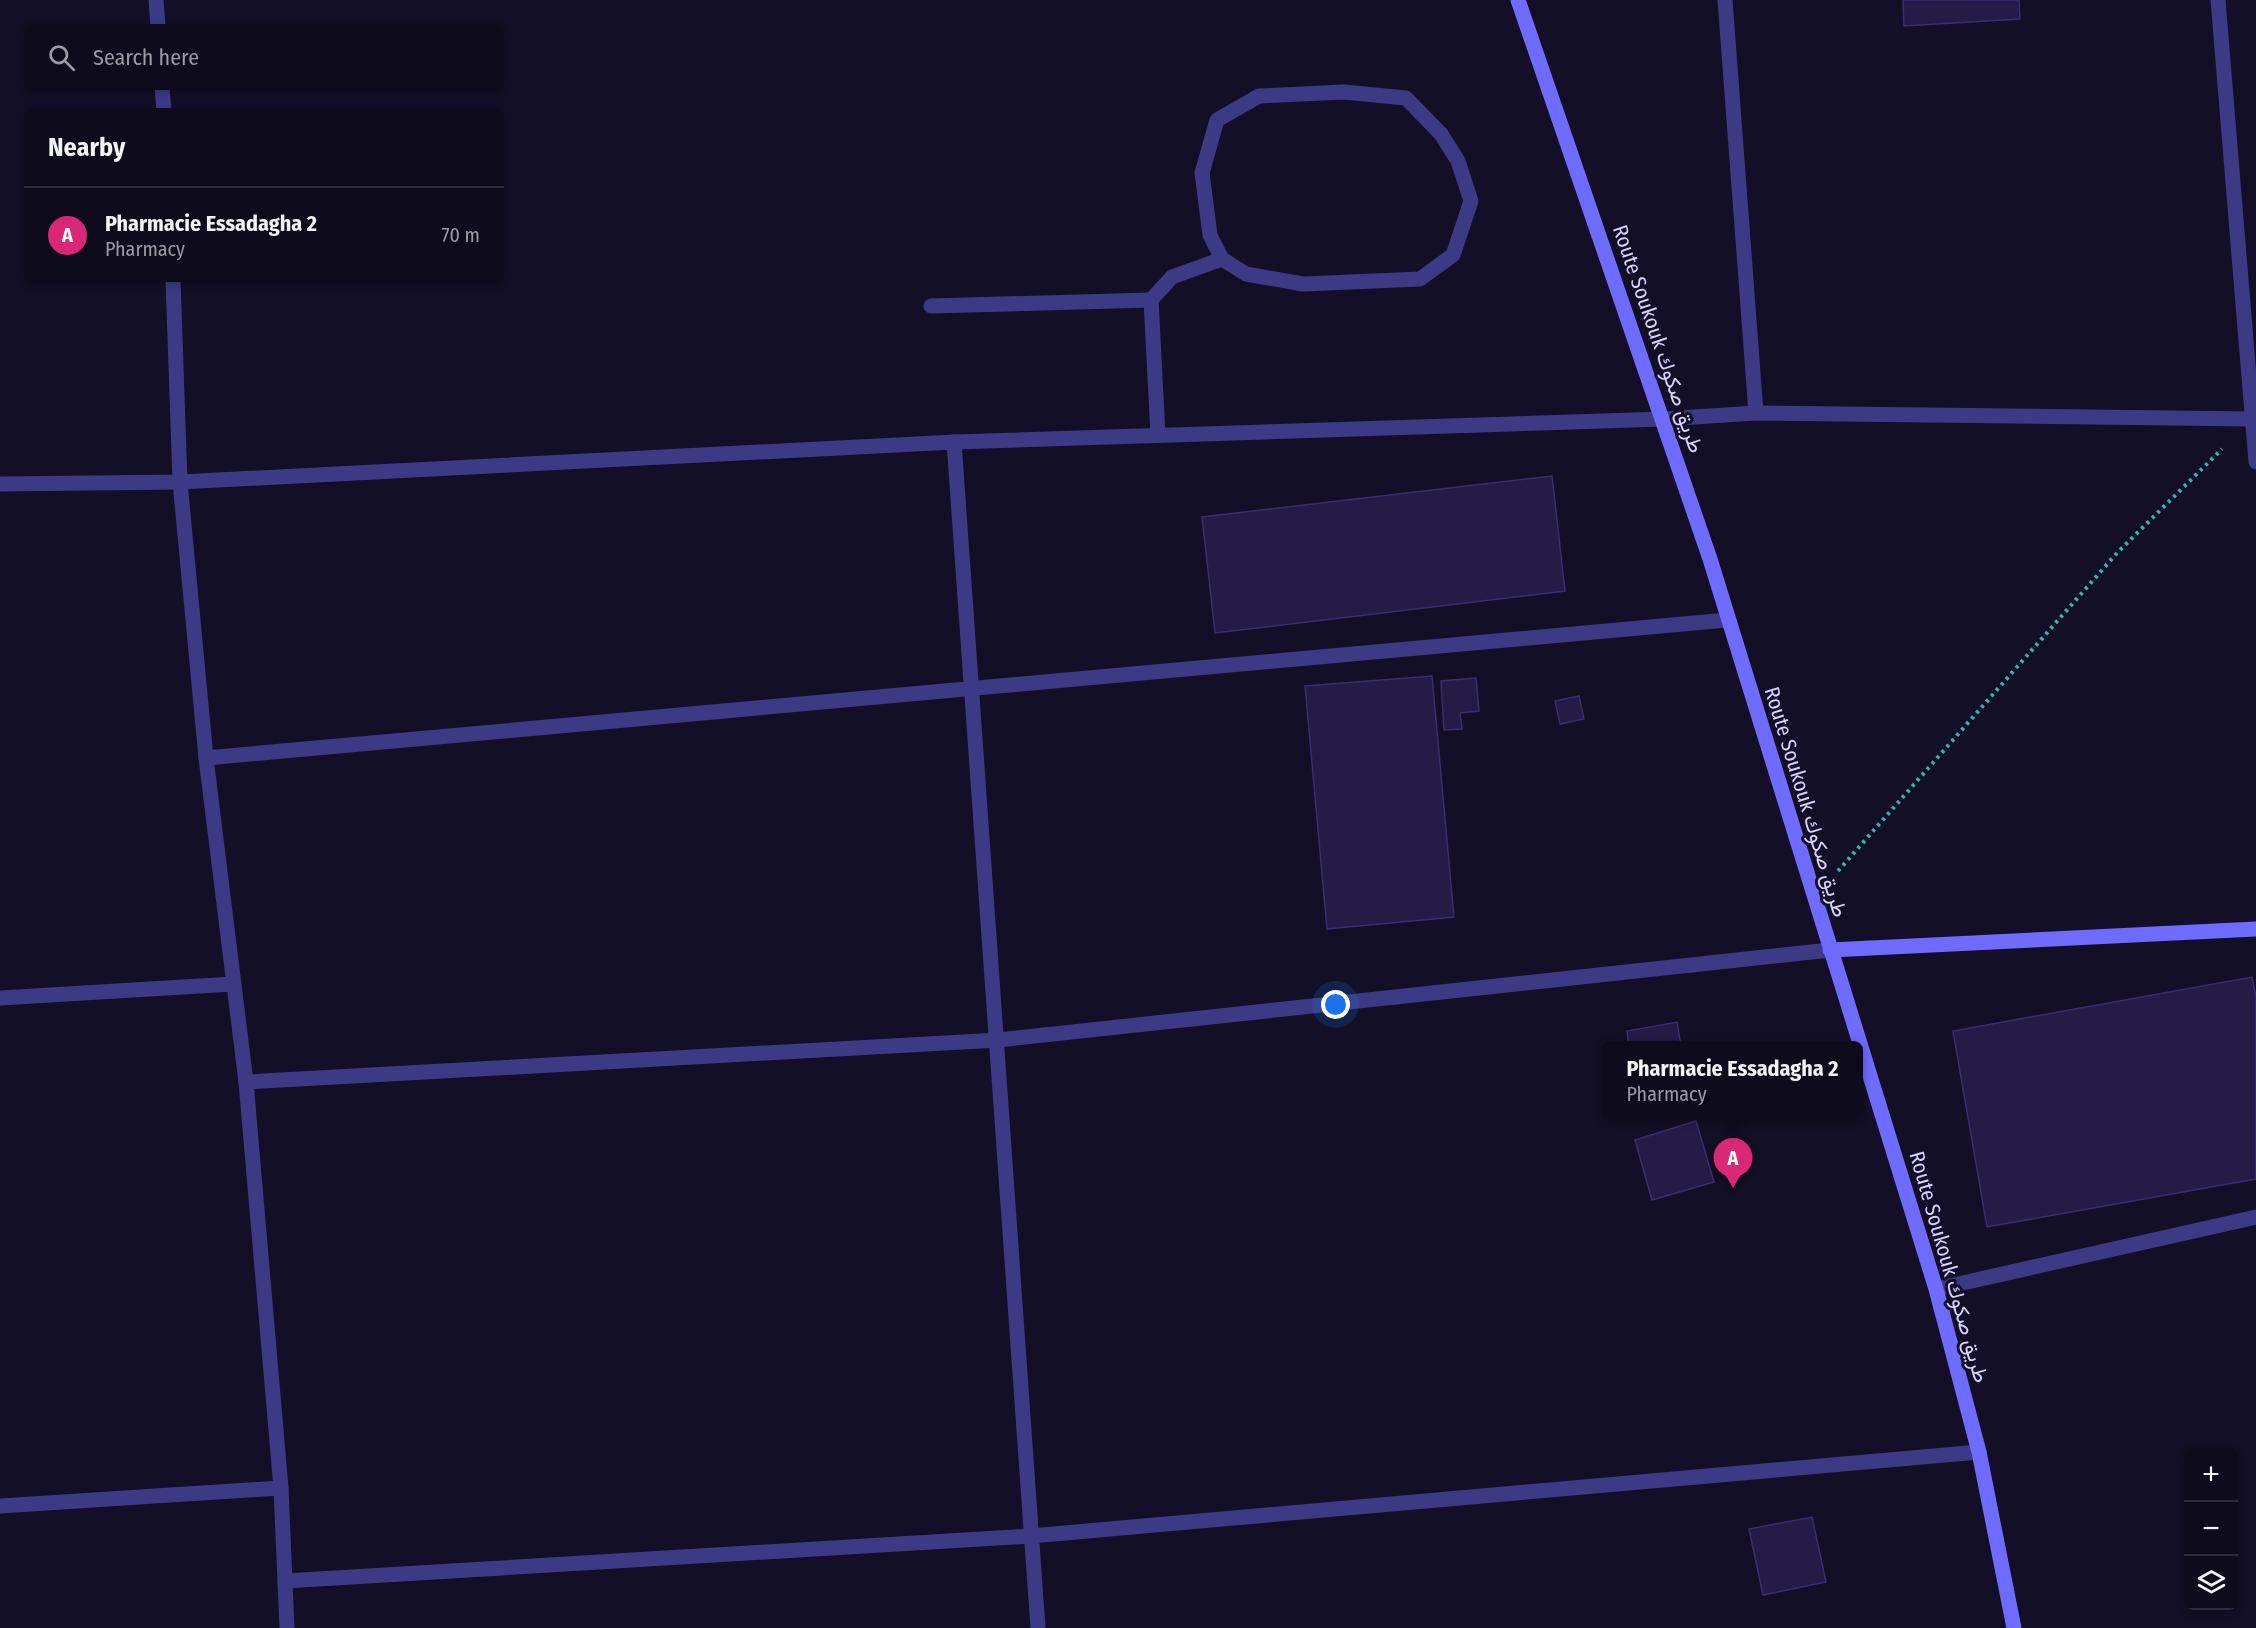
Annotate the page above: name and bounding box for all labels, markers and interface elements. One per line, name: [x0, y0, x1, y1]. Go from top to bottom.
search box: [24, 24, 504, 90]
icon: search: [45, 41, 78, 74]
text: Search here: [93, 44, 199, 71]
text: Nearby: [48, 132, 125, 163]
text: Pharmacie Essadagha 2: [105, 210, 317, 237]
street label: Route Soukouk طريق صكوك: [1607, 222, 1709, 456]
text: A: [62, 223, 73, 247]
text: 70 m: [442, 223, 480, 247]
text: Pharmacy: [105, 237, 185, 261]
street label: Route Soukouk طريق صكوك: [1759, 684, 1853, 920]
your location: [1321, 990, 1350, 1019]
popup: [1602, 1041, 1863, 1119]
text: Pharmacie Essadagha 2: [1627, 1055, 1838, 1082]
text: Pharmacy: [1627, 1082, 1707, 1106]
pin: A: [1714, 1138, 1752, 1188]
street label: Route Soukouk طريق صكوك: [1904, 1148, 1994, 1386]
map controls: [2184, 1448, 2238, 1610]
button: +: [2184, 1448, 2238, 1502]
button: −: [2184, 1502, 2238, 1556]
button: layers: [2184, 1556, 2238, 1610]

